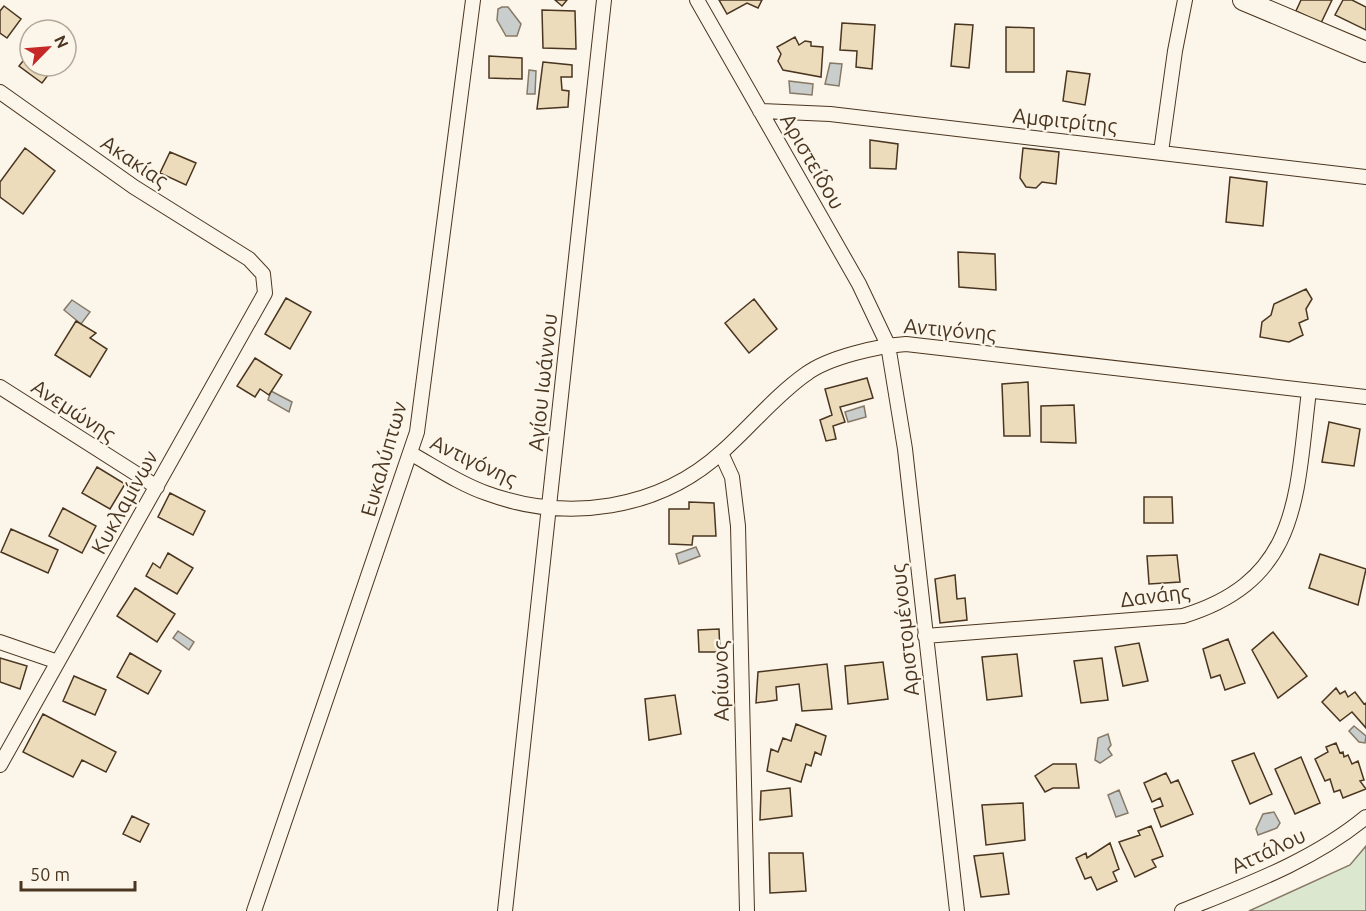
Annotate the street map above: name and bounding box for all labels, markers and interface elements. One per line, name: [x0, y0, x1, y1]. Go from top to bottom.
north arrow: [18, 18, 78, 78]
text: N: [51, 32, 72, 51]
street label: Αμφιτρίτης: [1012, 103, 1119, 137]
street label: Αριστείδου: [776, 109, 850, 213]
street label: Ακακίας: [97, 130, 173, 192]
street label: Αγίου Ιωάννου: [523, 312, 561, 452]
street label: Αντιγόνης: [903, 313, 998, 345]
street label: Ανεμώνης: [27, 374, 121, 446]
street label: Ευκαλύπτων: [355, 399, 411, 519]
street label: Αντιγόνης: [427, 430, 521, 491]
street label: Κυκλαμίνων: [86, 446, 162, 558]
street label: Αριστομένους: [885, 562, 923, 697]
street label: Δανάης: [1119, 579, 1192, 611]
street label: Αρίωνος: [707, 640, 733, 722]
street label: Αττάλου: [1227, 822, 1309, 878]
scale bar: [21, 854, 135, 892]
text: 50 m: [30, 864, 70, 884]

